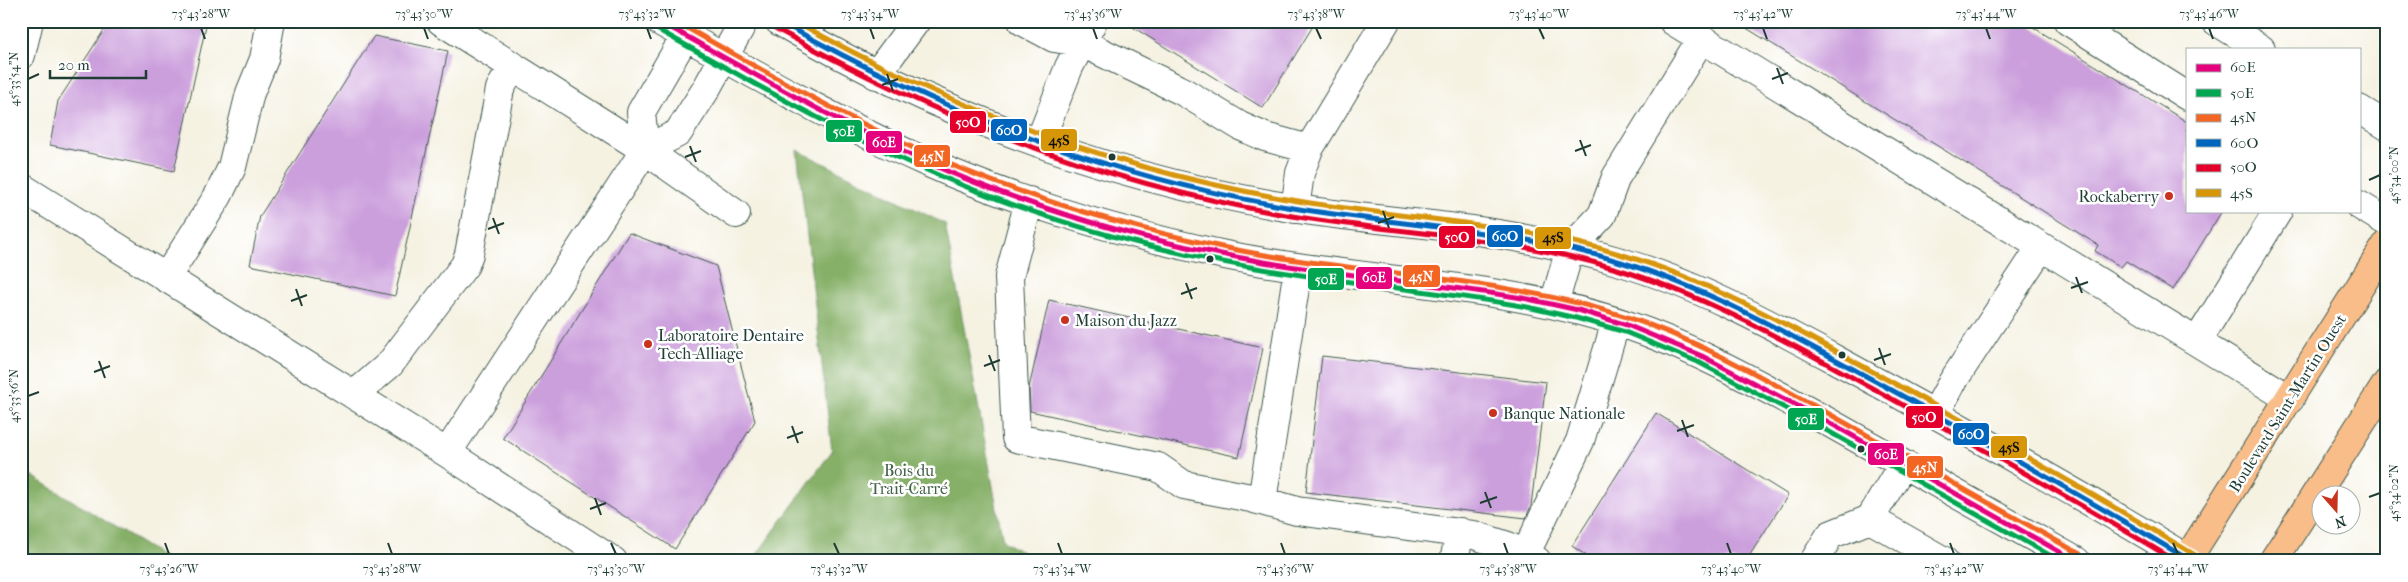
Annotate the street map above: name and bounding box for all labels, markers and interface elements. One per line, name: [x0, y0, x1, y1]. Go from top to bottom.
text: 73°43'28"W: [172, 7, 231, 21]
text: 73°43'30"W: [395, 7, 454, 21]
text: 73°43'32"W: [618, 7, 677, 21]
text: 73°43'34"W: [841, 7, 900, 21]
text: 73°43'36"W: [1064, 7, 1123, 21]
text: 73°43'38"W: [1287, 7, 1346, 21]
text: 73°43'40"W: [1509, 7, 1570, 21]
text: 73°43'42"W: [1733, 7, 1794, 21]
text: 73°43'44"W: [1956, 7, 2017, 21]
text: 73°43'46"W: [2179, 7, 2240, 21]
scale bar: [50, 48, 146, 80]
legend: [2186, 48, 2360, 212]
text: 45°33'54"N: [7, 52, 21, 106]
text: 20 m: [58, 56, 90, 74]
text: 60E: [2230, 58, 2256, 76]
text: 50E: [2230, 84, 2254, 102]
text: 45N: [2230, 108, 2257, 126]
line badge: 50O: [949, 110, 987, 134]
text: 50O: [956, 114, 980, 131]
line badge: 60O: [990, 118, 1028, 142]
line badge: 50E: [825, 119, 863, 143]
text: 60O: [996, 122, 1022, 139]
text: 50E: [833, 123, 856, 140]
line badge: 45S: [1040, 128, 1078, 152]
line badge: 60E: [865, 130, 903, 154]
text: 45S: [1047, 132, 1070, 149]
text: 60E: [872, 134, 896, 151]
text: 60O: [2230, 134, 2258, 152]
line badge: 45N: [913, 144, 951, 168]
text: 45°34'00"N: [2387, 146, 2401, 204]
text: 45N: [919, 148, 945, 165]
unlabelled marker: [1107, 152, 1117, 162]
text: 50O: [2230, 158, 2257, 176]
text: 45S: [2230, 184, 2253, 202]
place label: Rockaberry: [2078, 187, 2159, 206]
marker: Rockaberry: [2163, 190, 2175, 202]
line badge: 60O: [1486, 224, 1524, 248]
line badge: 50O: [1438, 225, 1476, 249]
line badge: 45S: [1534, 226, 1572, 250]
text: 60O: [1492, 228, 1518, 245]
text: 50O: [1445, 229, 1469, 246]
text: 45S: [1541, 229, 1564, 246]
unlabelled marker: [1205, 254, 1215, 264]
line badge: 45N: [1402, 264, 1441, 288]
line badge: 60E: [1355, 266, 1393, 290]
line badge: 50E: [1307, 267, 1345, 291]
text: 45N: [1408, 268, 1434, 285]
text: 60E: [1362, 269, 1386, 286]
text: 50E: [1315, 271, 1338, 288]
place label: Maison du Jazz: [1075, 311, 1177, 330]
street label: Boulevard Saint-Martin Ouest: [2225, 311, 2350, 496]
marker: Maison du Jazz: [1059, 314, 1071, 326]
place label: Laboratoire Dentaire Tech-Alliage: [658, 326, 804, 363]
marker: Laboratoire Dentaire Tech-Alliage: [642, 338, 654, 350]
unlabelled marker: [1837, 350, 1847, 360]
text: 45°33'56"N: [7, 369, 21, 423]
place label: Banque Nationale: [1503, 404, 1625, 423]
line badge: 50O: [1905, 405, 1944, 429]
marker: Banque Nationale: [1487, 407, 1499, 419]
line badge: 50E: [1787, 407, 1825, 431]
text: 50O: [1912, 409, 1936, 426]
text: 50E: [1795, 411, 1818, 428]
line badge: 60O: [1952, 422, 1990, 446]
text: 60O: [1958, 426, 1984, 443]
line badge: 45S: [1990, 435, 2028, 459]
text: 45S: [1997, 439, 2020, 456]
line badge: 60E: [1867, 442, 1905, 466]
unlabelled marker: [1856, 444, 1866, 454]
text: 60E: [1874, 446, 1898, 463]
line badge: 45N: [1906, 455, 1944, 479]
text: 45N: [1912, 459, 1938, 476]
park label: Bois du Trait-Carré: [870, 461, 948, 498]
text: 45°34'02"N: [2387, 464, 2401, 522]
north arrow: [2310, 484, 2360, 534]
text: N: [2332, 512, 2348, 532]
text: 73°43'26"W: [140, 562, 200, 576]
text: 73°43'28"W: [363, 562, 422, 576]
text: 73°43'30"W: [587, 562, 646, 576]
text: 73°43'32"W: [810, 562, 869, 576]
text: 73°43'34"W: [1033, 562, 1092, 576]
text: 73°43'36"W: [1256, 562, 1315, 576]
text: 73°43'38"W: [1479, 562, 1538, 576]
text: 73°43'40"W: [1701, 562, 1762, 576]
text: 73°43'42"W: [1924, 562, 1985, 576]
text: 73°43'44"W: [2148, 562, 2209, 576]

